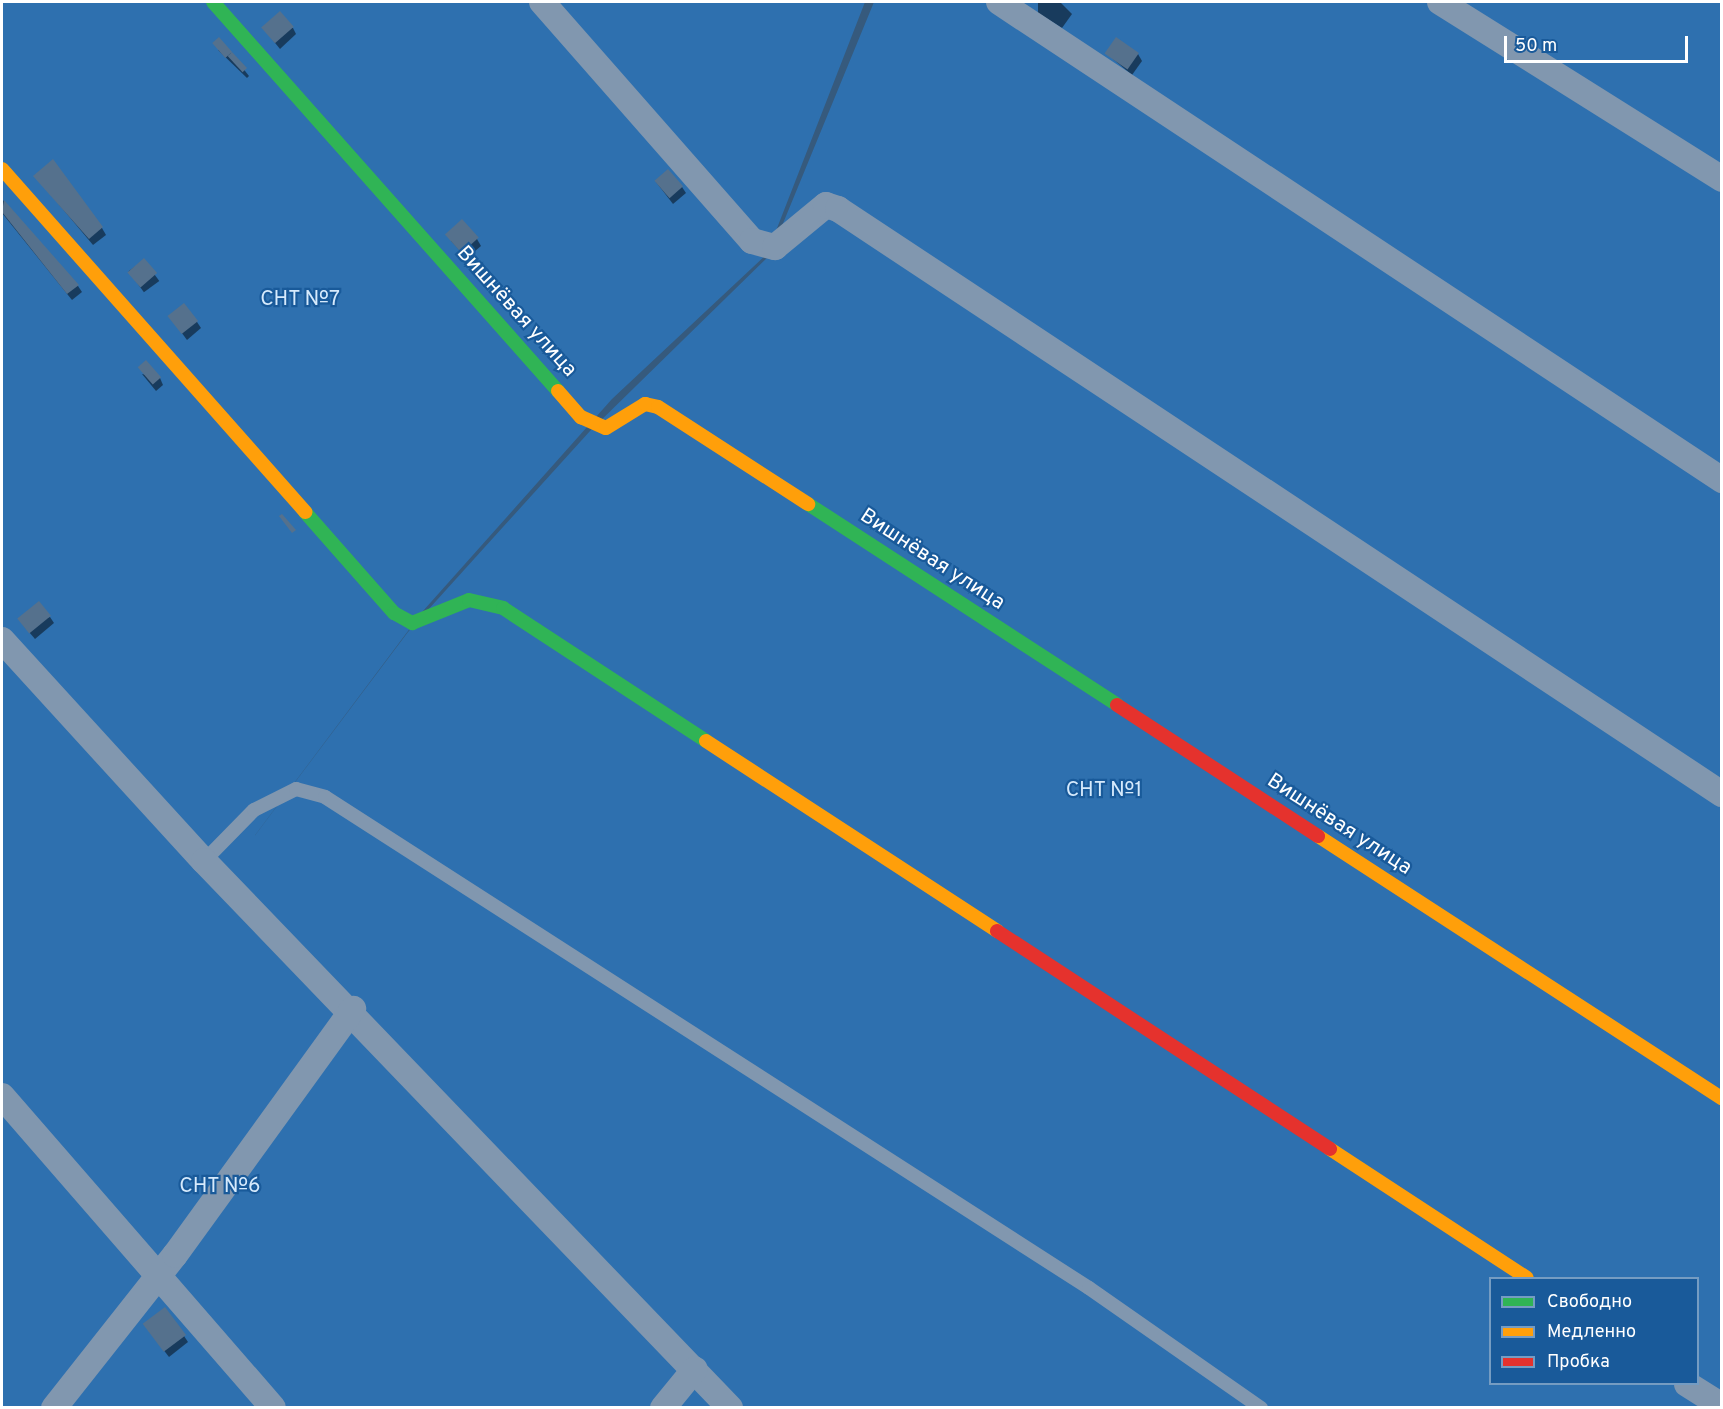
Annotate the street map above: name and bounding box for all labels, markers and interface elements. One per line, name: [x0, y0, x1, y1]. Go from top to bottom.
scale bar: [1507, 24, 1692, 62]
text: 50 m: [1515, 35, 1557, 58]
street label: Вишнёвая улица: [451, 241, 581, 383]
park label: СНТ №7: [260, 287, 340, 313]
street label: Вишнёвая улица: [855, 504, 1009, 616]
street label: Вишнёвая улица: [1262, 769, 1416, 881]
park label: СНТ №1: [1065, 778, 1143, 804]
park label: СНТ №6: [179, 1174, 261, 1200]
legend: [1489, 1277, 1699, 1385]
text: Свободно: [1547, 1291, 1632, 1314]
text: Медленно: [1547, 1321, 1636, 1344]
text: Пробка: [1547, 1351, 1610, 1374]

